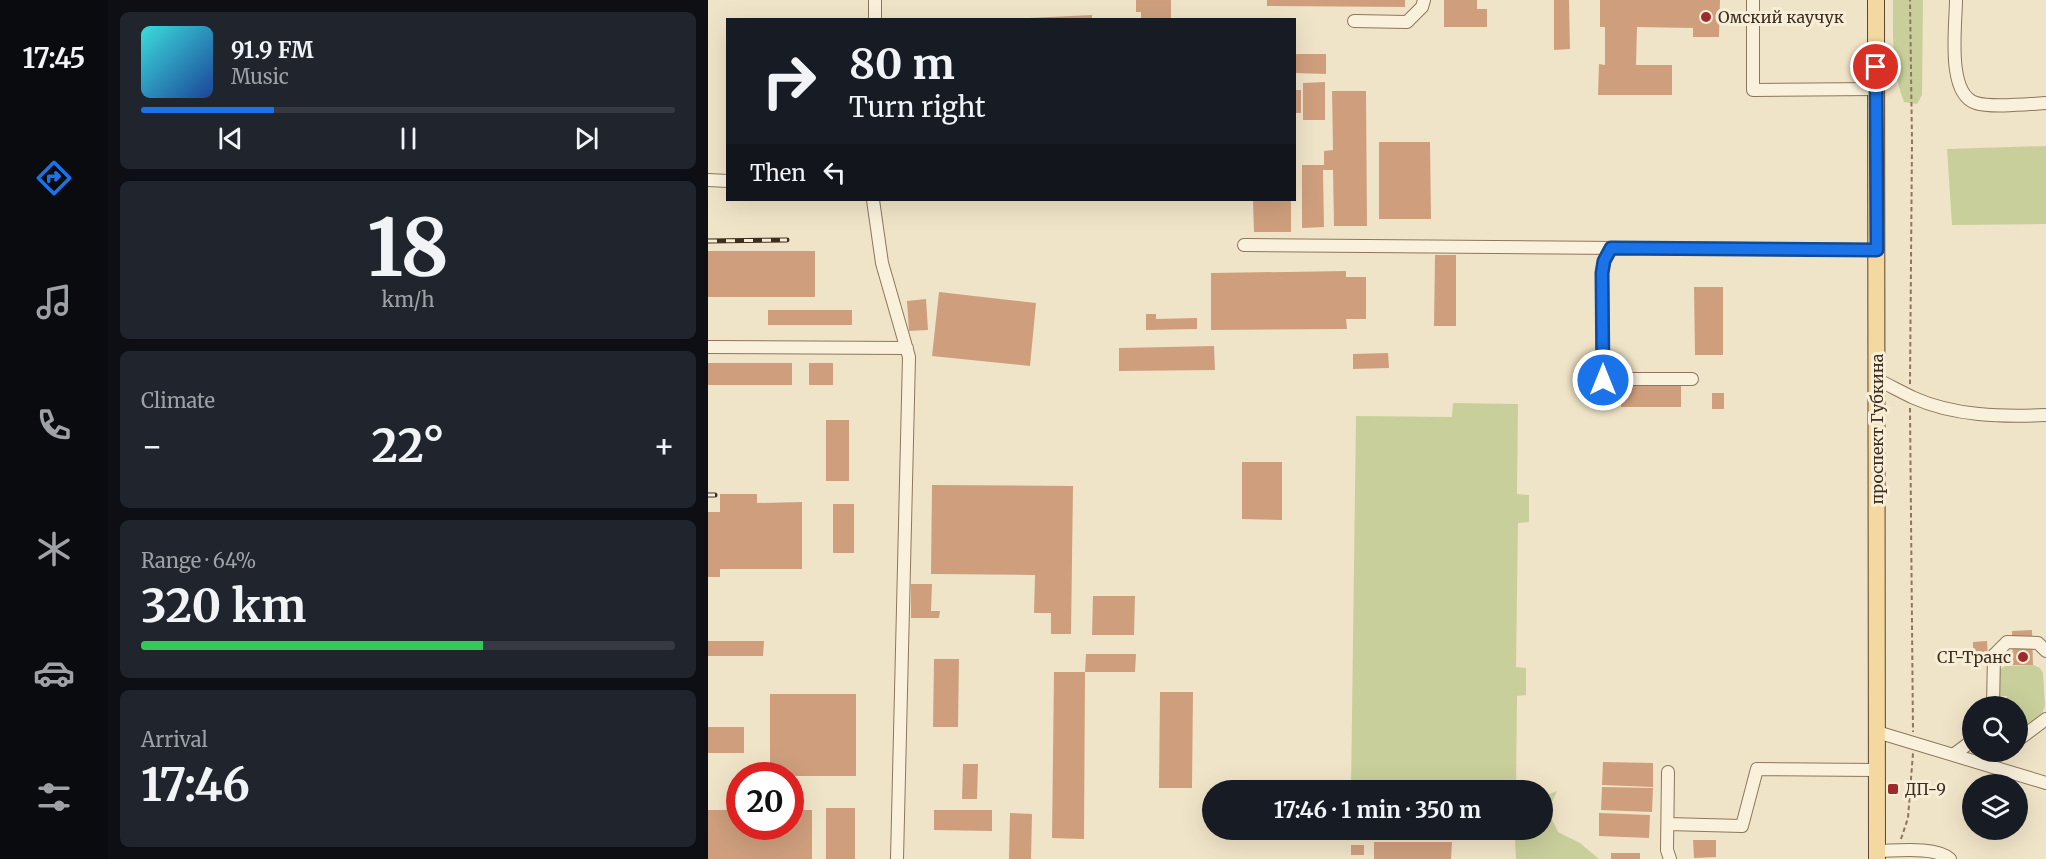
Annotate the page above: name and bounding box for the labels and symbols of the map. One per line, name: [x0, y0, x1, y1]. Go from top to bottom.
place label: Омский каучук: [1718, 7, 1844, 27]
marker: Омский каучук: [1699, 10, 1713, 24]
pin: [1850, 41, 1901, 92]
position arrow: [1571, 348, 1635, 412]
street label: проспект Губкина: [1867, 353, 1887, 504]
place label: СГ-Транс: [1937, 647, 2011, 667]
marker: СГ-Транс: [2016, 650, 2030, 664]
speed limit sign: 20: [726, 762, 804, 840]
place label: ДП-9: [1905, 779, 1946, 799]
marker: ДП-9: [1886, 782, 1900, 796]

